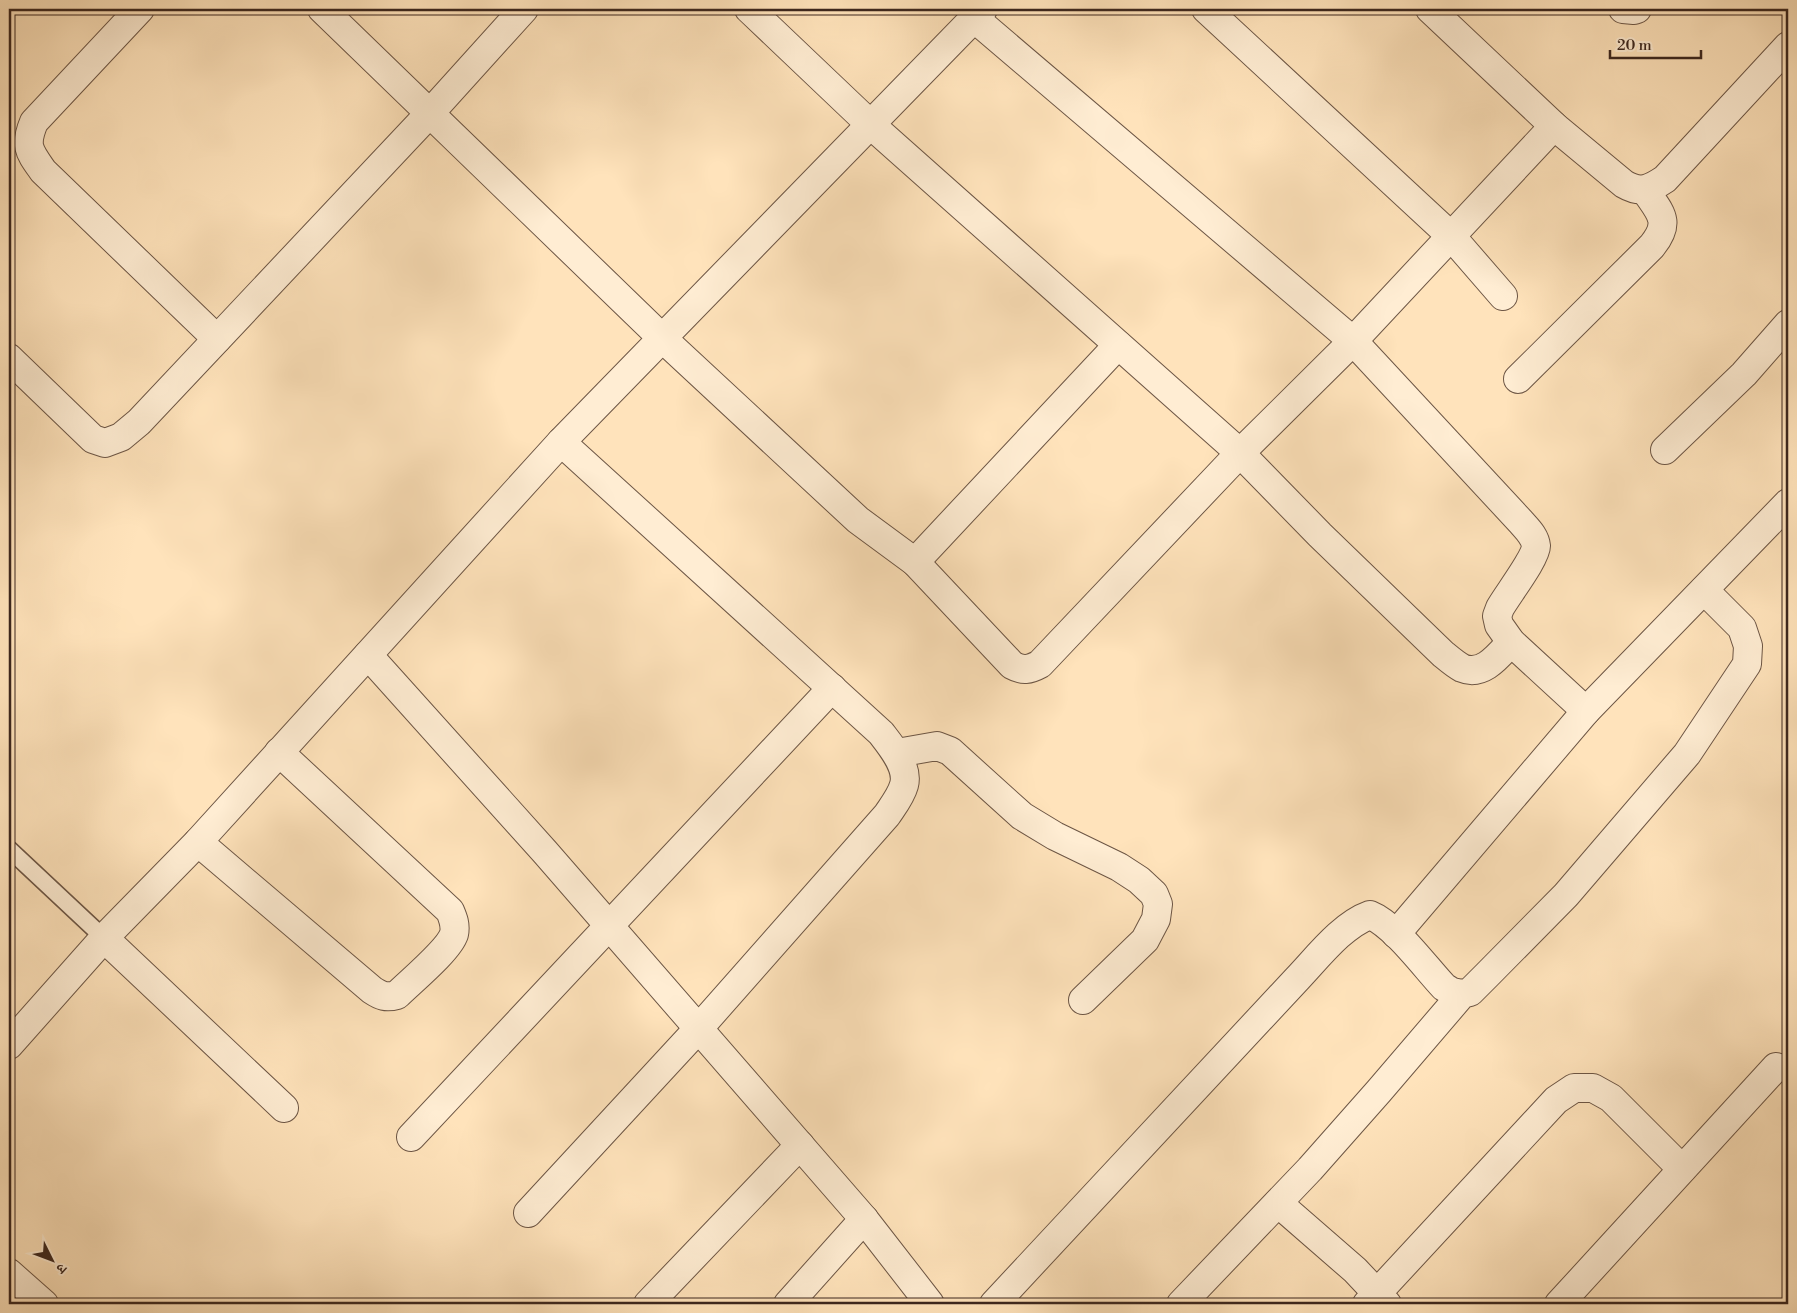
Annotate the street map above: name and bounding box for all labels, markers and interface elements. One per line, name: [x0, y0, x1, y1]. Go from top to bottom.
scale bar: [1610, 28, 1701, 60]
text: 20 m: [1617, 36, 1652, 55]
north arrow: [28, 1236, 78, 1286]
text: उ: [51, 1259, 71, 1277]

